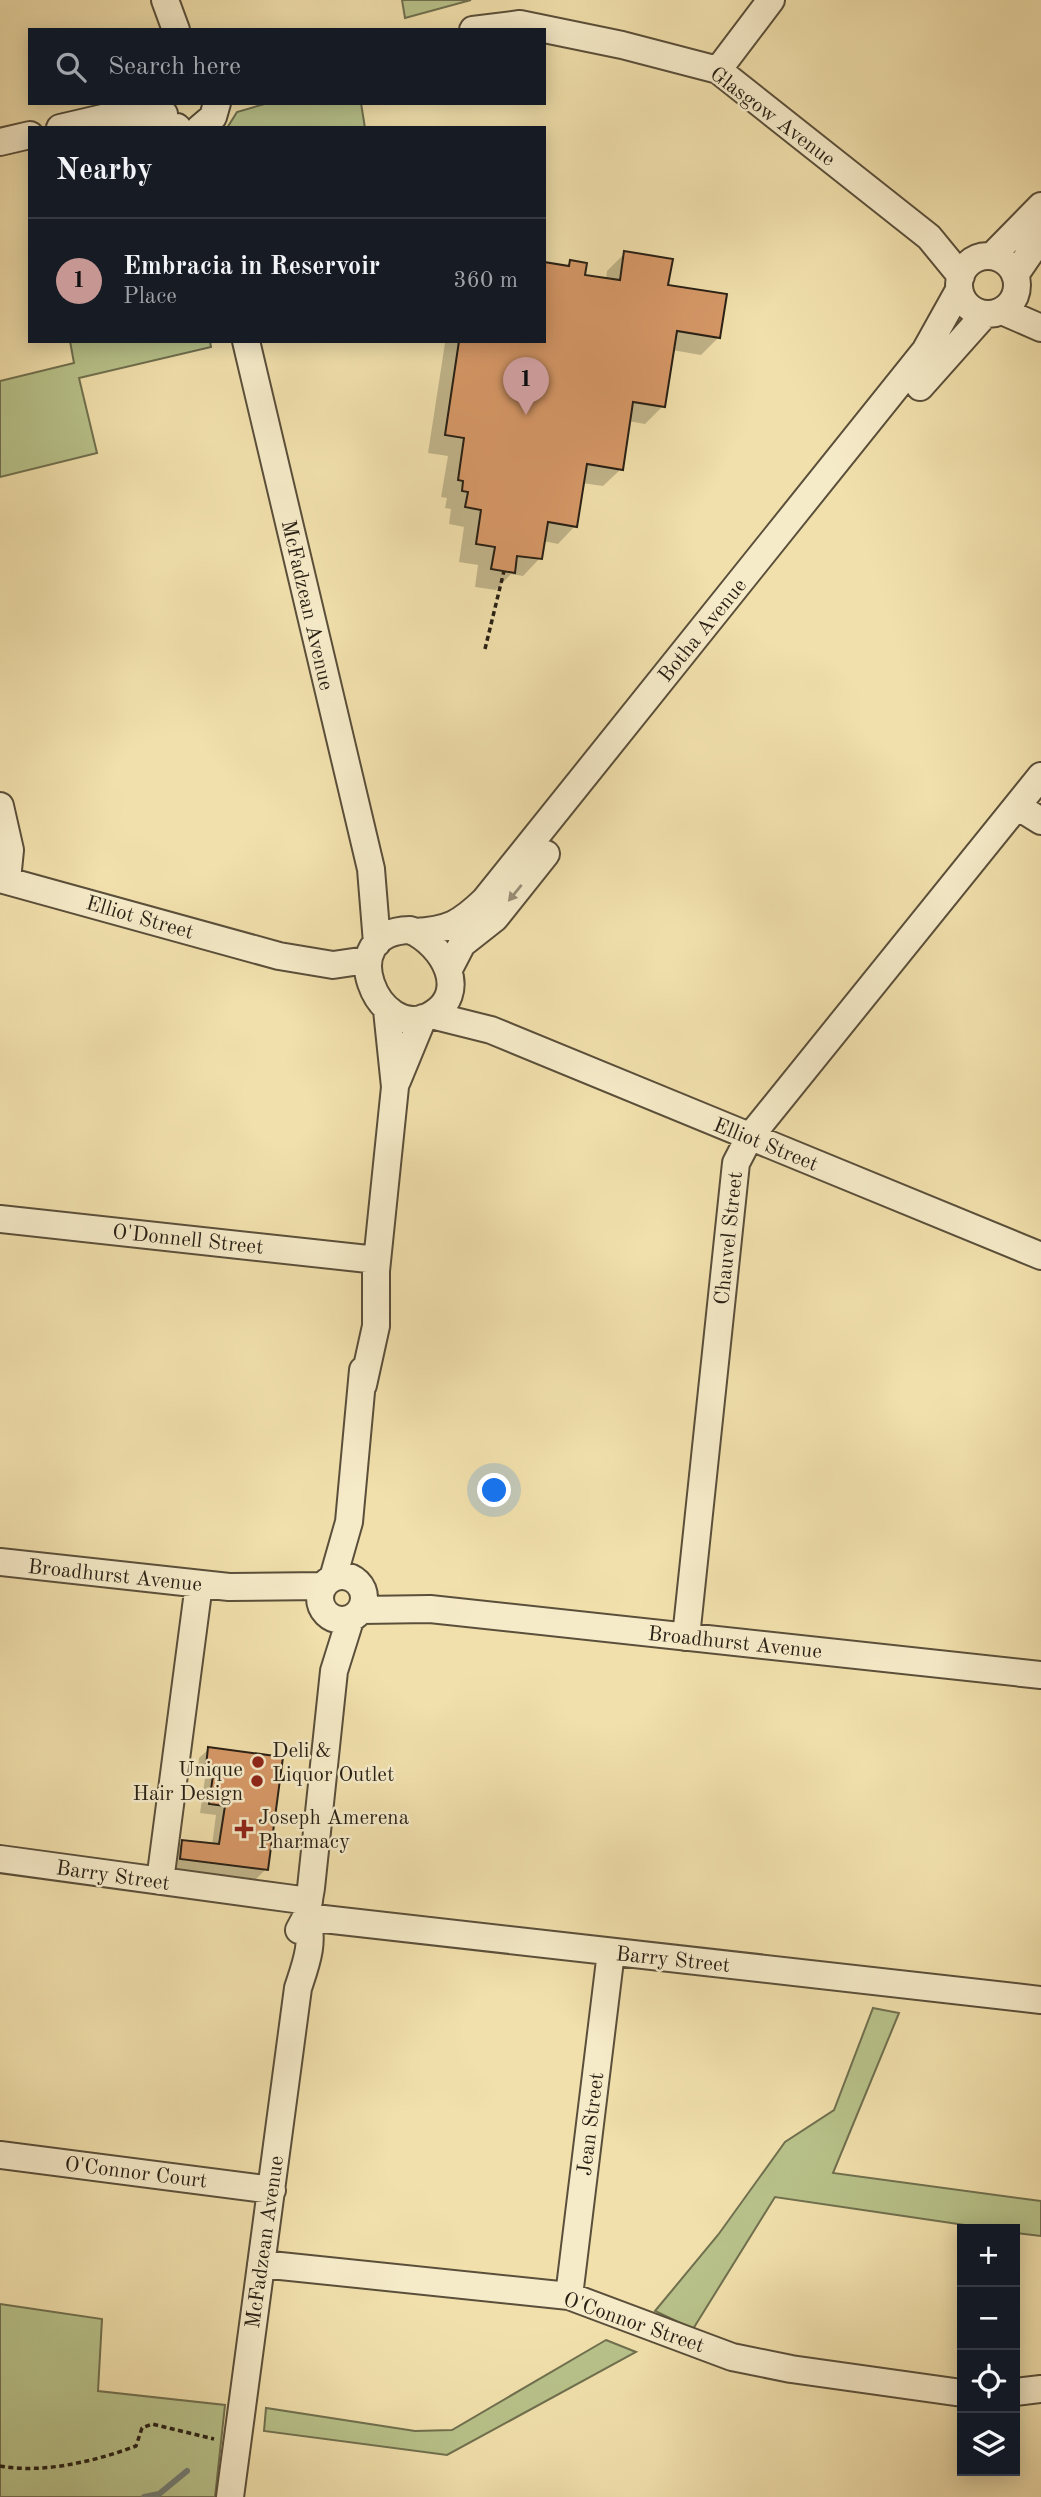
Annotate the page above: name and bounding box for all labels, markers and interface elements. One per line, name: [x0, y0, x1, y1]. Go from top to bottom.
search box: [28, 28, 546, 105]
icon: search: [52, 48, 90, 86]
text: Search here: [108, 54, 241, 80]
street label: Glasgow Avenue: [706, 64, 839, 171]
text: Nearby: [56, 156, 153, 186]
text: Embracia in Reservoir: [123, 254, 380, 280]
text: 1: [72, 269, 86, 292]
text: 360 m: [453, 269, 518, 292]
text: Place: [123, 285, 177, 308]
pin: 1: [503, 357, 549, 415]
street label: McFadzean Avenue: [277, 518, 336, 693]
street label: Botha Avenue: [655, 575, 751, 687]
one-way arrow: [507, 883, 522, 901]
street label: Elliot Street: [83, 893, 196, 944]
street label: Elliot Street: [710, 1115, 821, 1176]
street label: Chauvel Street: [712, 1170, 747, 1306]
street label: O'Donnell Street: [111, 1222, 264, 1259]
your location: [477, 1473, 511, 1507]
street label: Broadhurst Avenue: [27, 1557, 203, 1596]
street label: Broadhurst Avenue: [647, 1624, 823, 1663]
place label: Deli & Liquor Outlet: [272, 1741, 394, 1786]
marker: Deli & Liquor Outlet: [250, 1754, 266, 1770]
place label: Unique Hair Design: [132, 1760, 243, 1805]
marker: Unique Hair Design: [249, 1773, 265, 1789]
place label: Joseph Amerena Pharmacy: [258, 1808, 409, 1853]
marker: Joseph Amerena Pharmacy: [236, 1821, 252, 1837]
street label: Barry Street: [55, 1858, 171, 1895]
street label: Barry Street: [615, 1944, 731, 1977]
street label: Jean Street: [575, 2071, 608, 2177]
street label: O'Connor Court: [63, 2154, 208, 2193]
street label: McFadzean Avenue: [243, 2155, 288, 2330]
map controls: [957, 2224, 1020, 2476]
button: +: [957, 2224, 1020, 2287]
button: −: [957, 2287, 1020, 2350]
street label: O'Connor Street: [560, 2289, 707, 2357]
button: locate: [957, 2350, 1020, 2413]
button: layers: [957, 2413, 1020, 2476]

